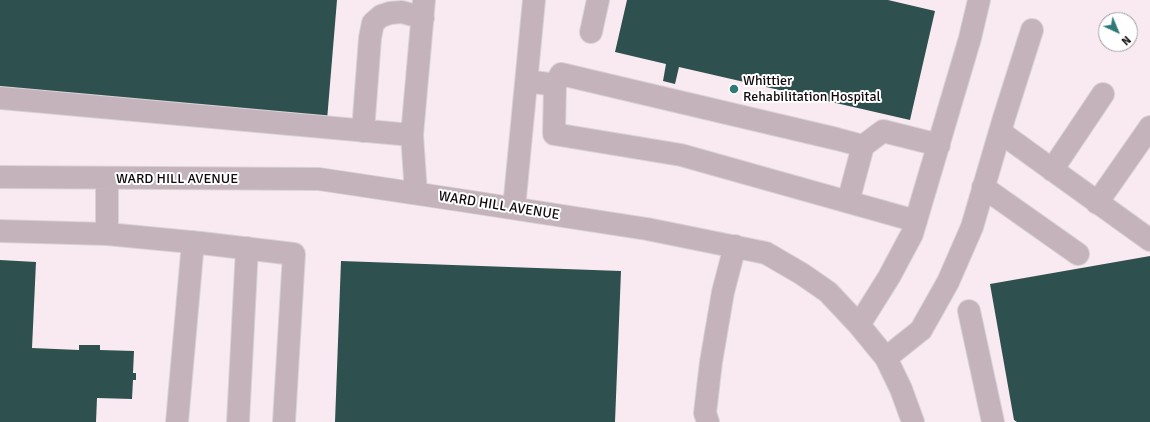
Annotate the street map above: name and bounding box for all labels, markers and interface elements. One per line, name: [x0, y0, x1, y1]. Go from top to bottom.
north arrow: [1098, 12, 1138, 52]
text: N: [1119, 33, 1133, 48]
place label: Whittier Rehabilitation Hospital: [743, 73, 881, 106]
marker: Whittier Rehabilitation Hospital: [728, 83, 740, 95]
street label: WARD HILL AVENUE: [116, 171, 238, 187]
street label: WARD HILL AVENUE: [437, 188, 561, 224]

